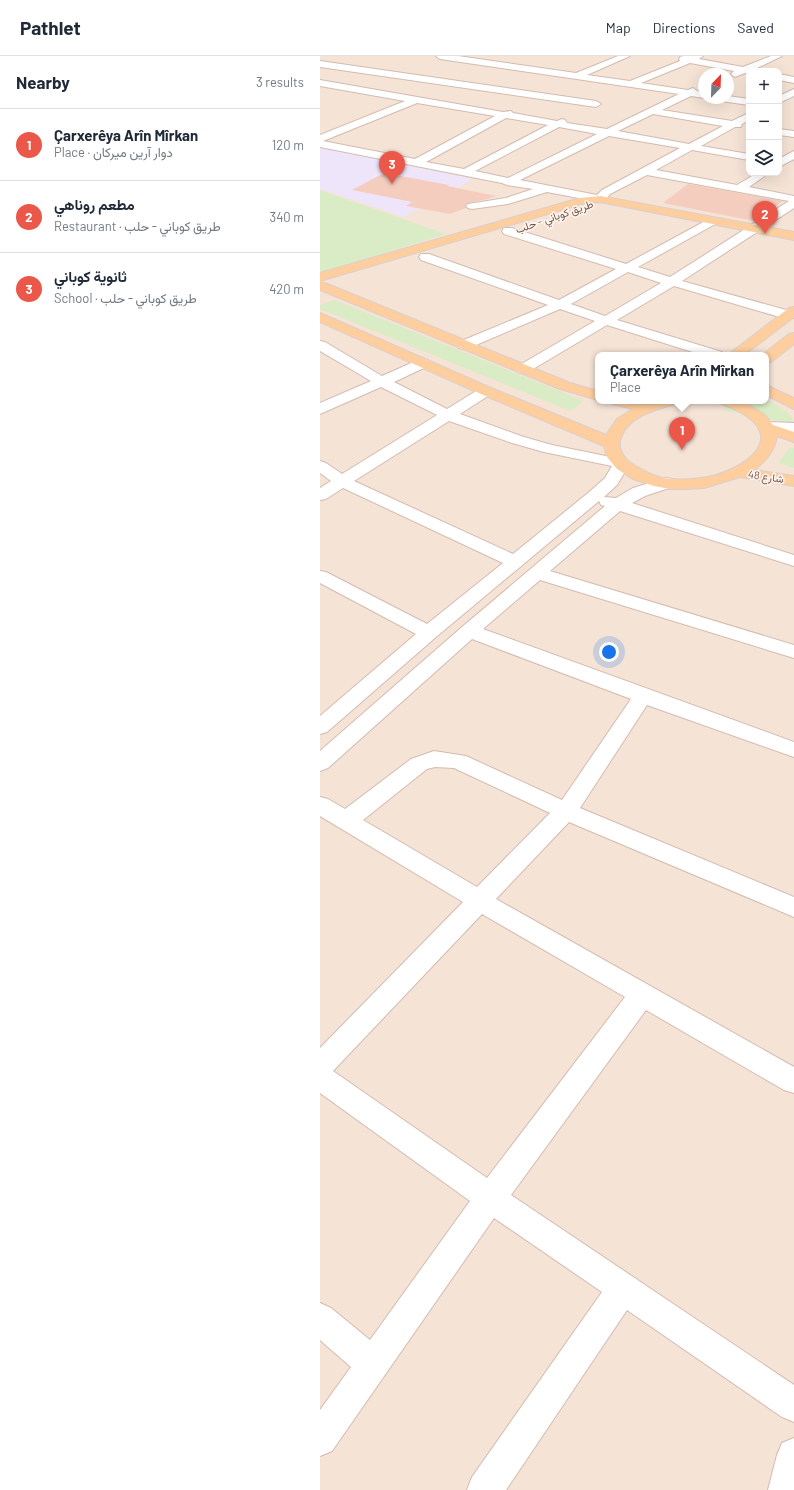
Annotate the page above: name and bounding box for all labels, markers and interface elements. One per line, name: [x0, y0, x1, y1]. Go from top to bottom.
text: Pathlet: [20, 16, 81, 39]
text: Map: [606, 19, 631, 36]
text: Directions: [653, 19, 715, 36]
text: Saved: [737, 19, 774, 36]
north arrow: [698, 68, 734, 104]
map controls: [746, 68, 782, 176]
button: +: [746, 68, 782, 104]
text: Nearby: [16, 72, 70, 92]
text: 3 results: [256, 74, 304, 90]
button: −: [746, 104, 782, 140]
text: Çarxerêya Arîn Mîrkan: [54, 126, 198, 144]
text: 1: [27, 137, 31, 153]
text: 120 m: [272, 137, 304, 153]
button: layers: [746, 140, 782, 176]
text: Place · دوار آرين ميركان: [54, 144, 173, 160]
pin: 3: [379, 151, 405, 184]
text: مطعم روناهي: [54, 195, 135, 213]
street label: طريق كوباني - حلب: [513, 197, 596, 239]
pin: 2: [752, 201, 778, 234]
text: 2: [25, 209, 33, 225]
text: 340 m: [269, 209, 304, 225]
text: Restaurant · طريق كوباني - حلب: [54, 218, 221, 234]
text: ثانوية كوباني: [54, 267, 127, 285]
text: 3: [25, 281, 33, 297]
text: 420 m: [269, 281, 304, 297]
text: School · طريق كوباني - حلب: [54, 290, 197, 306]
popup: [595, 352, 769, 404]
text: Çarxerêya Arîn Mîrkan: [610, 361, 754, 379]
text: Place: [610, 379, 641, 395]
pin: 1: [669, 417, 695, 450]
street label: 48 شارع: [747, 467, 785, 487]
your location: [599, 642, 619, 662]

